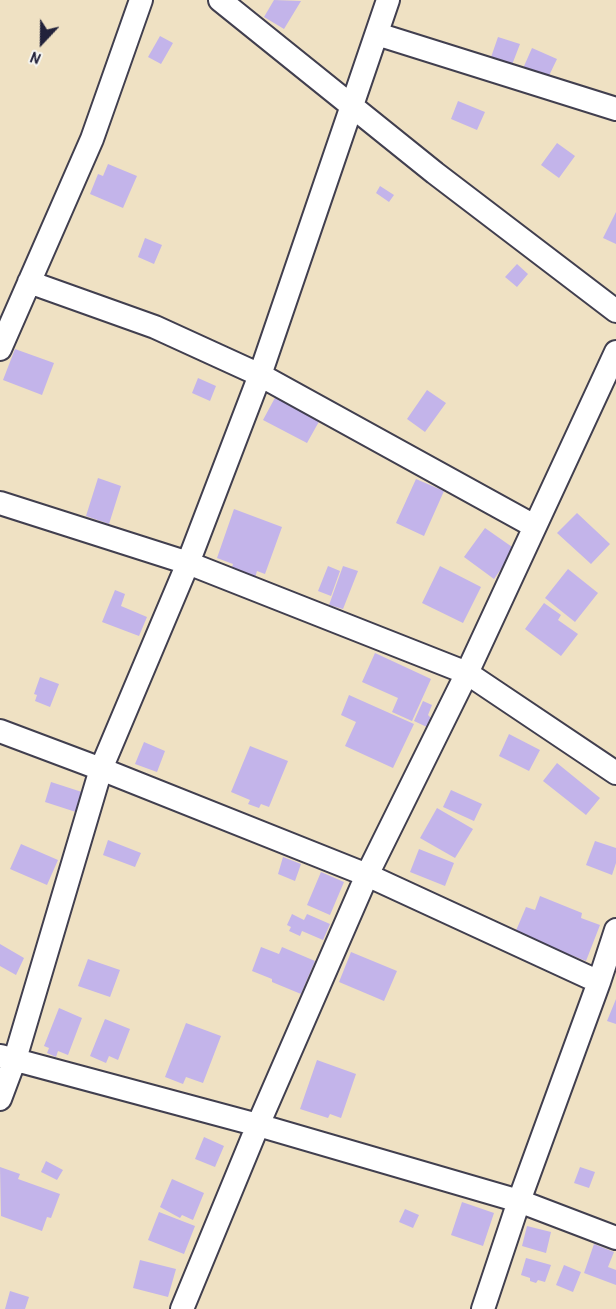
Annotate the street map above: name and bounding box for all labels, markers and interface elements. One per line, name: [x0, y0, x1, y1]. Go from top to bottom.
north arrow: [12, 12, 72, 72]
text: N: [27, 47, 43, 70]

